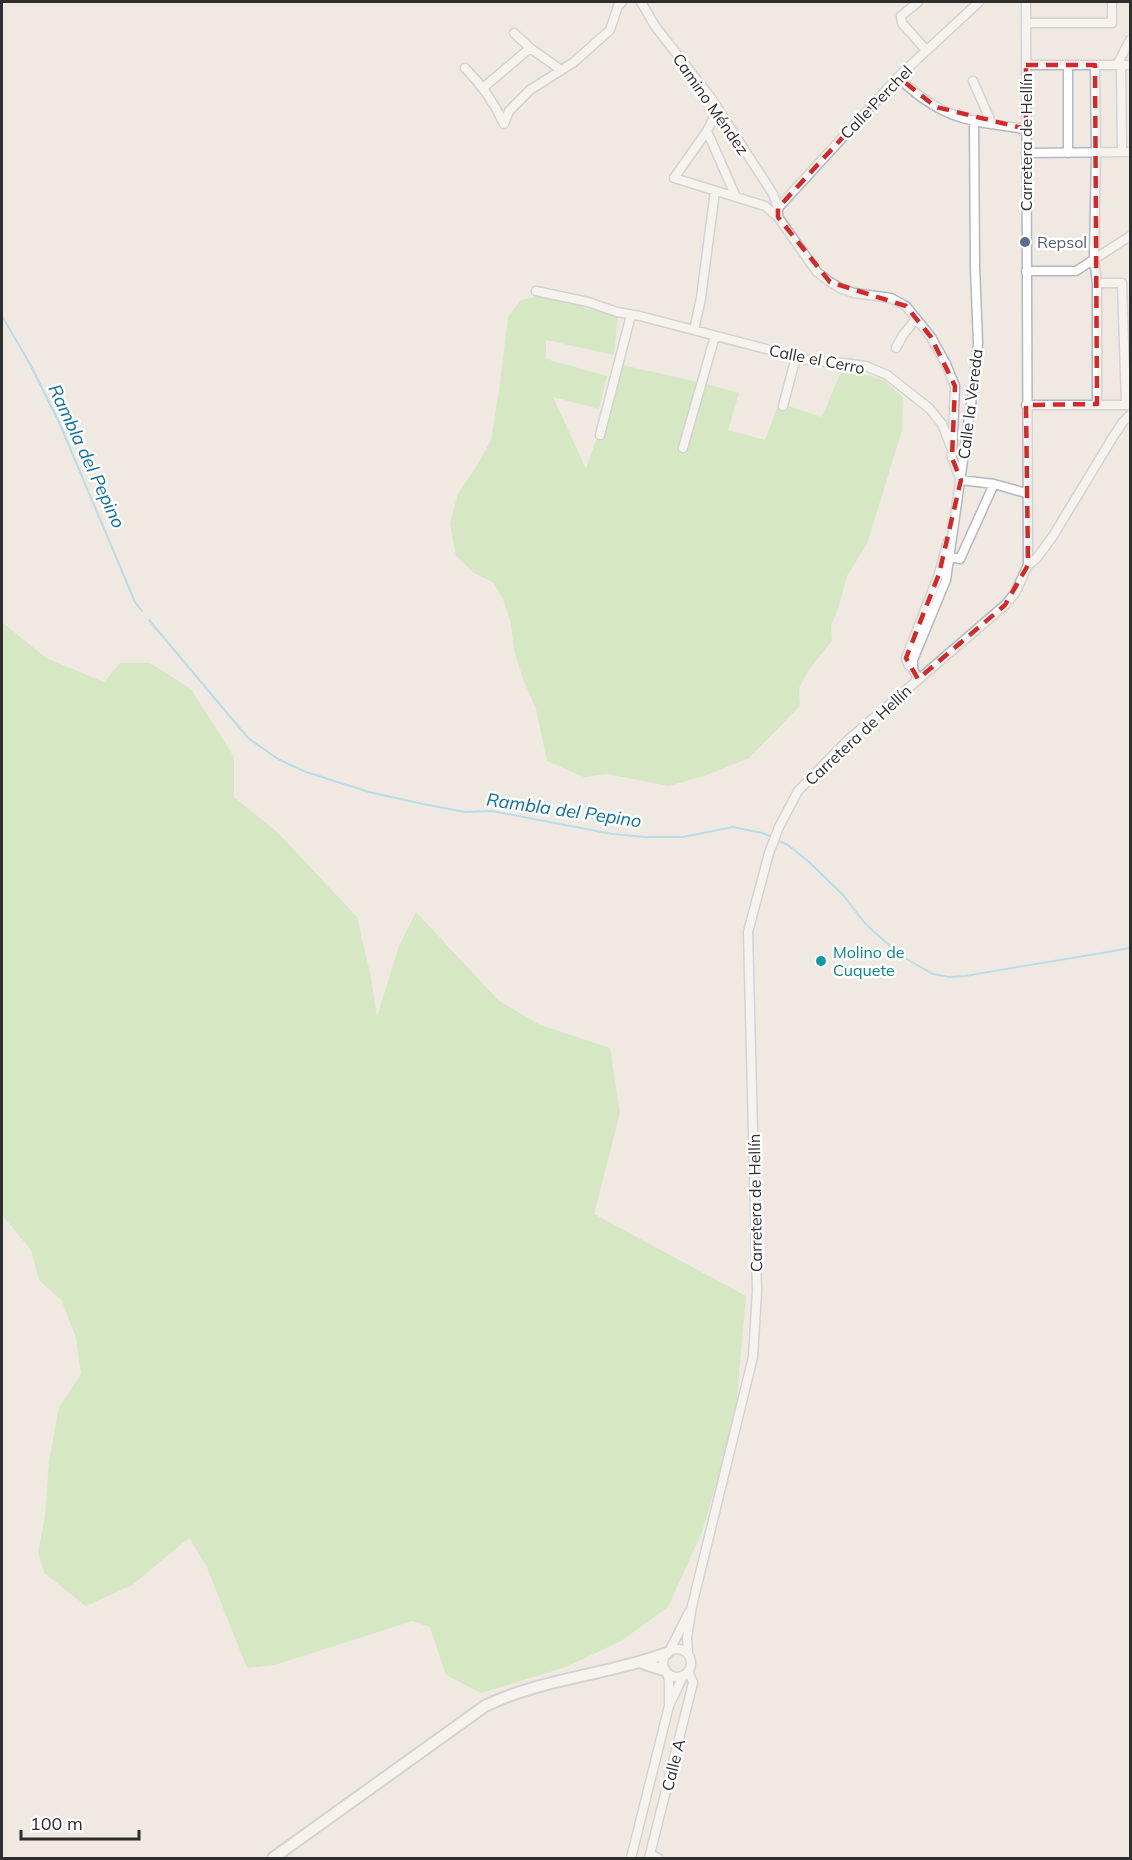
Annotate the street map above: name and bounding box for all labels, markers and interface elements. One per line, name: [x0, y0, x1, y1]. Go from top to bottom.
street label: Camino Méndez: [669, 49, 753, 159]
street label: Calle Perchel: [836, 61, 916, 143]
street label: Carretera de Hellín: [1016, 73, 1036, 211]
place label: Repsol: [1037, 232, 1087, 252]
marker: Repsol: [1018, 235, 1032, 249]
street label: Calle el Cerro: [767, 340, 867, 378]
street label: Calle la Vereda: [953, 348, 987, 460]
water label: Rambla del Pepino: [44, 380, 130, 532]
street label: Carretera de Hellín: [801, 680, 915, 790]
water label: Rambla del Pepino: [485, 788, 643, 832]
place label: Molino de Cuquete: [833, 942, 904, 980]
marker: Molino de Cuquete: [814, 954, 828, 968]
street label: Carretera de Hellín: [744, 1134, 766, 1272]
street label: Calle A: [657, 1737, 689, 1793]
scale bar: [21, 1803, 140, 1841]
text: 100 m: [30, 1812, 83, 1835]

